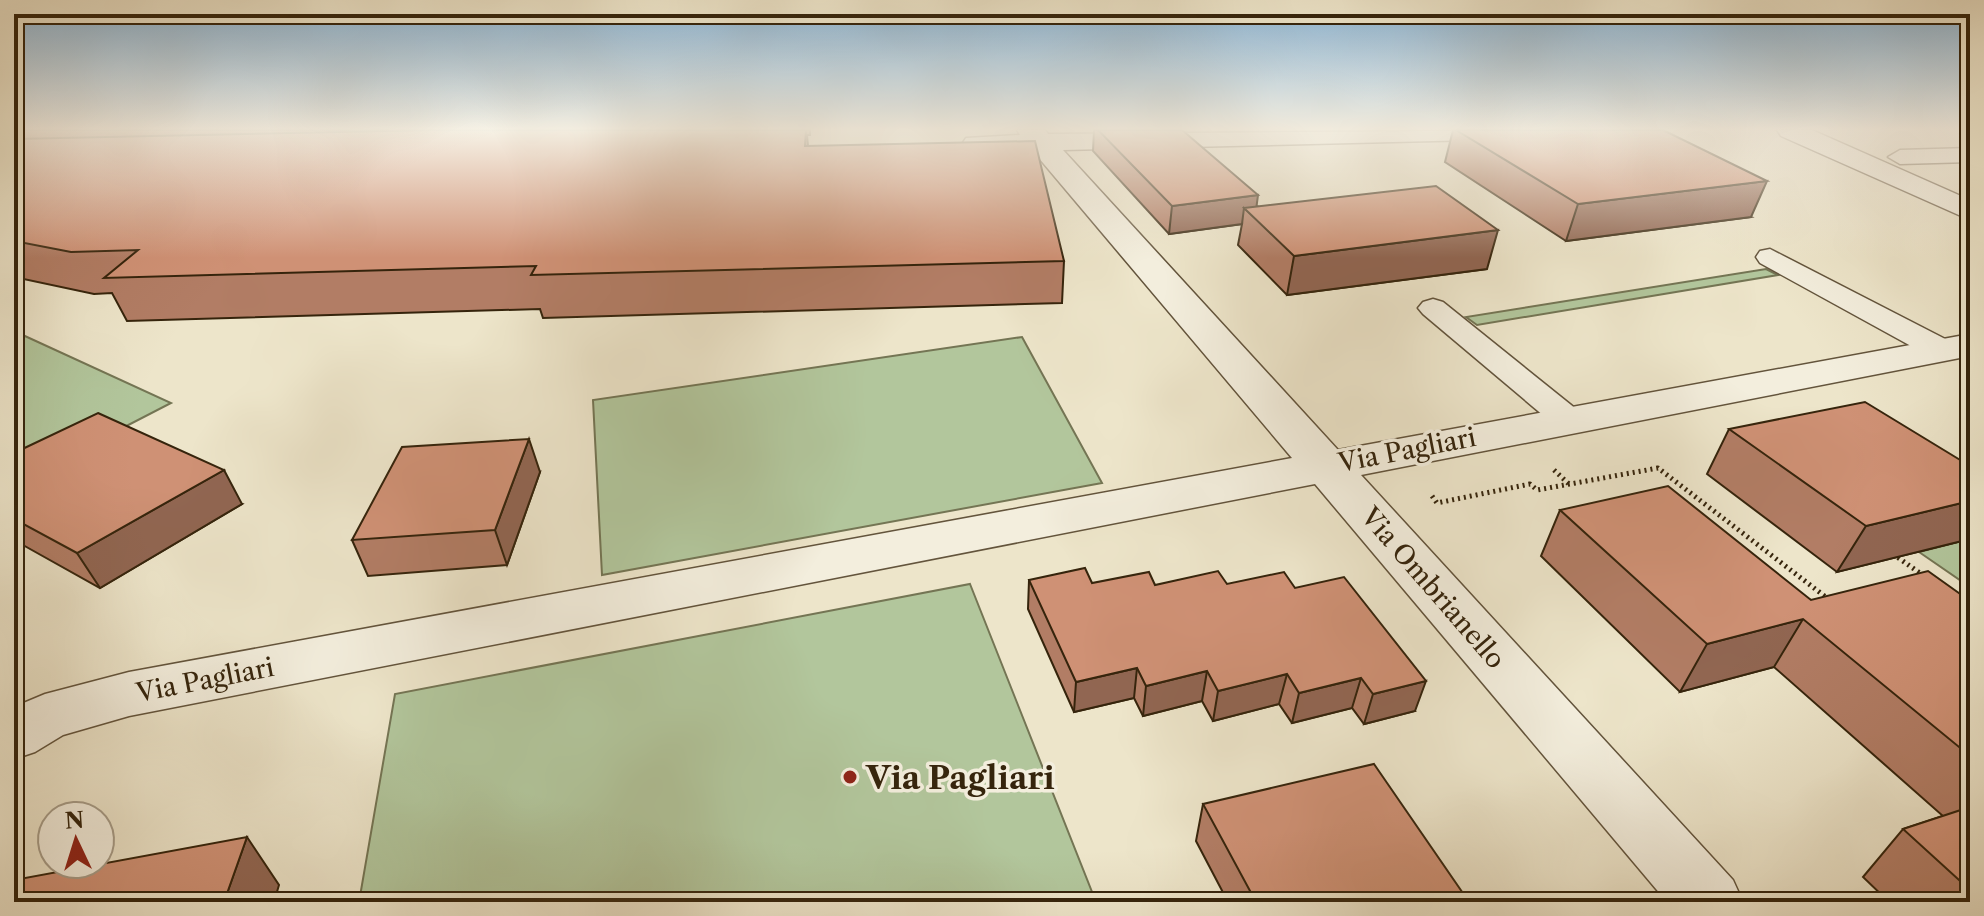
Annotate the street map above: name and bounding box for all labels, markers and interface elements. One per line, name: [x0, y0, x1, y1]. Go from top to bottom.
street label: Via Pagliari: [1335, 421, 1479, 479]
street label: Via Ombrianello: [1354, 500, 1512, 675]
street label: Via Pagliari: [133, 651, 277, 709]
place label: Via Pagliari: [865, 758, 1055, 797]
marker: Via Pagliari: [841, 768, 859, 786]
north arrow: [36, 800, 116, 880]
text: N: [64, 806, 85, 835]

